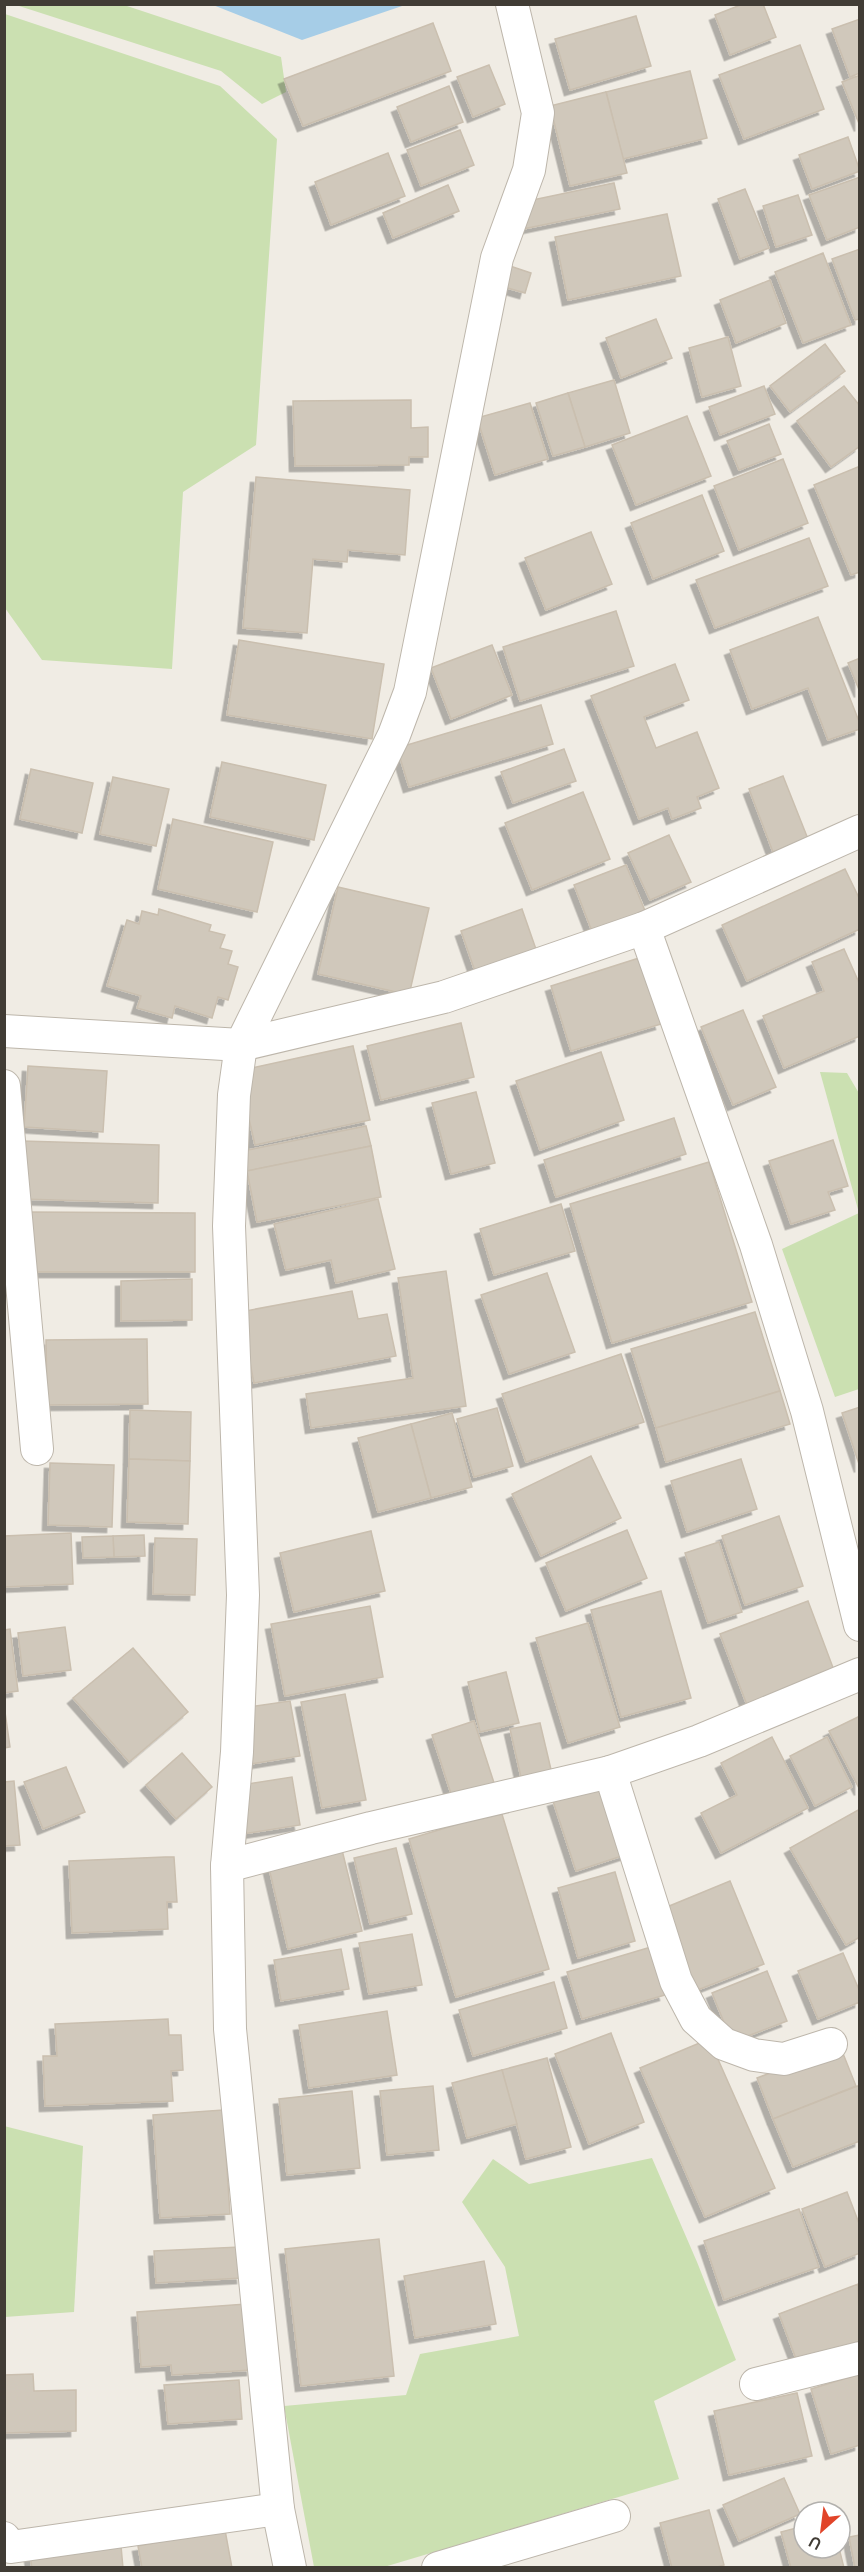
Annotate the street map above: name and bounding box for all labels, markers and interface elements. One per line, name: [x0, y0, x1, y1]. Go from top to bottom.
north arrow: [792, 2500, 852, 2560]
text: U: [806, 2532, 825, 2554]

